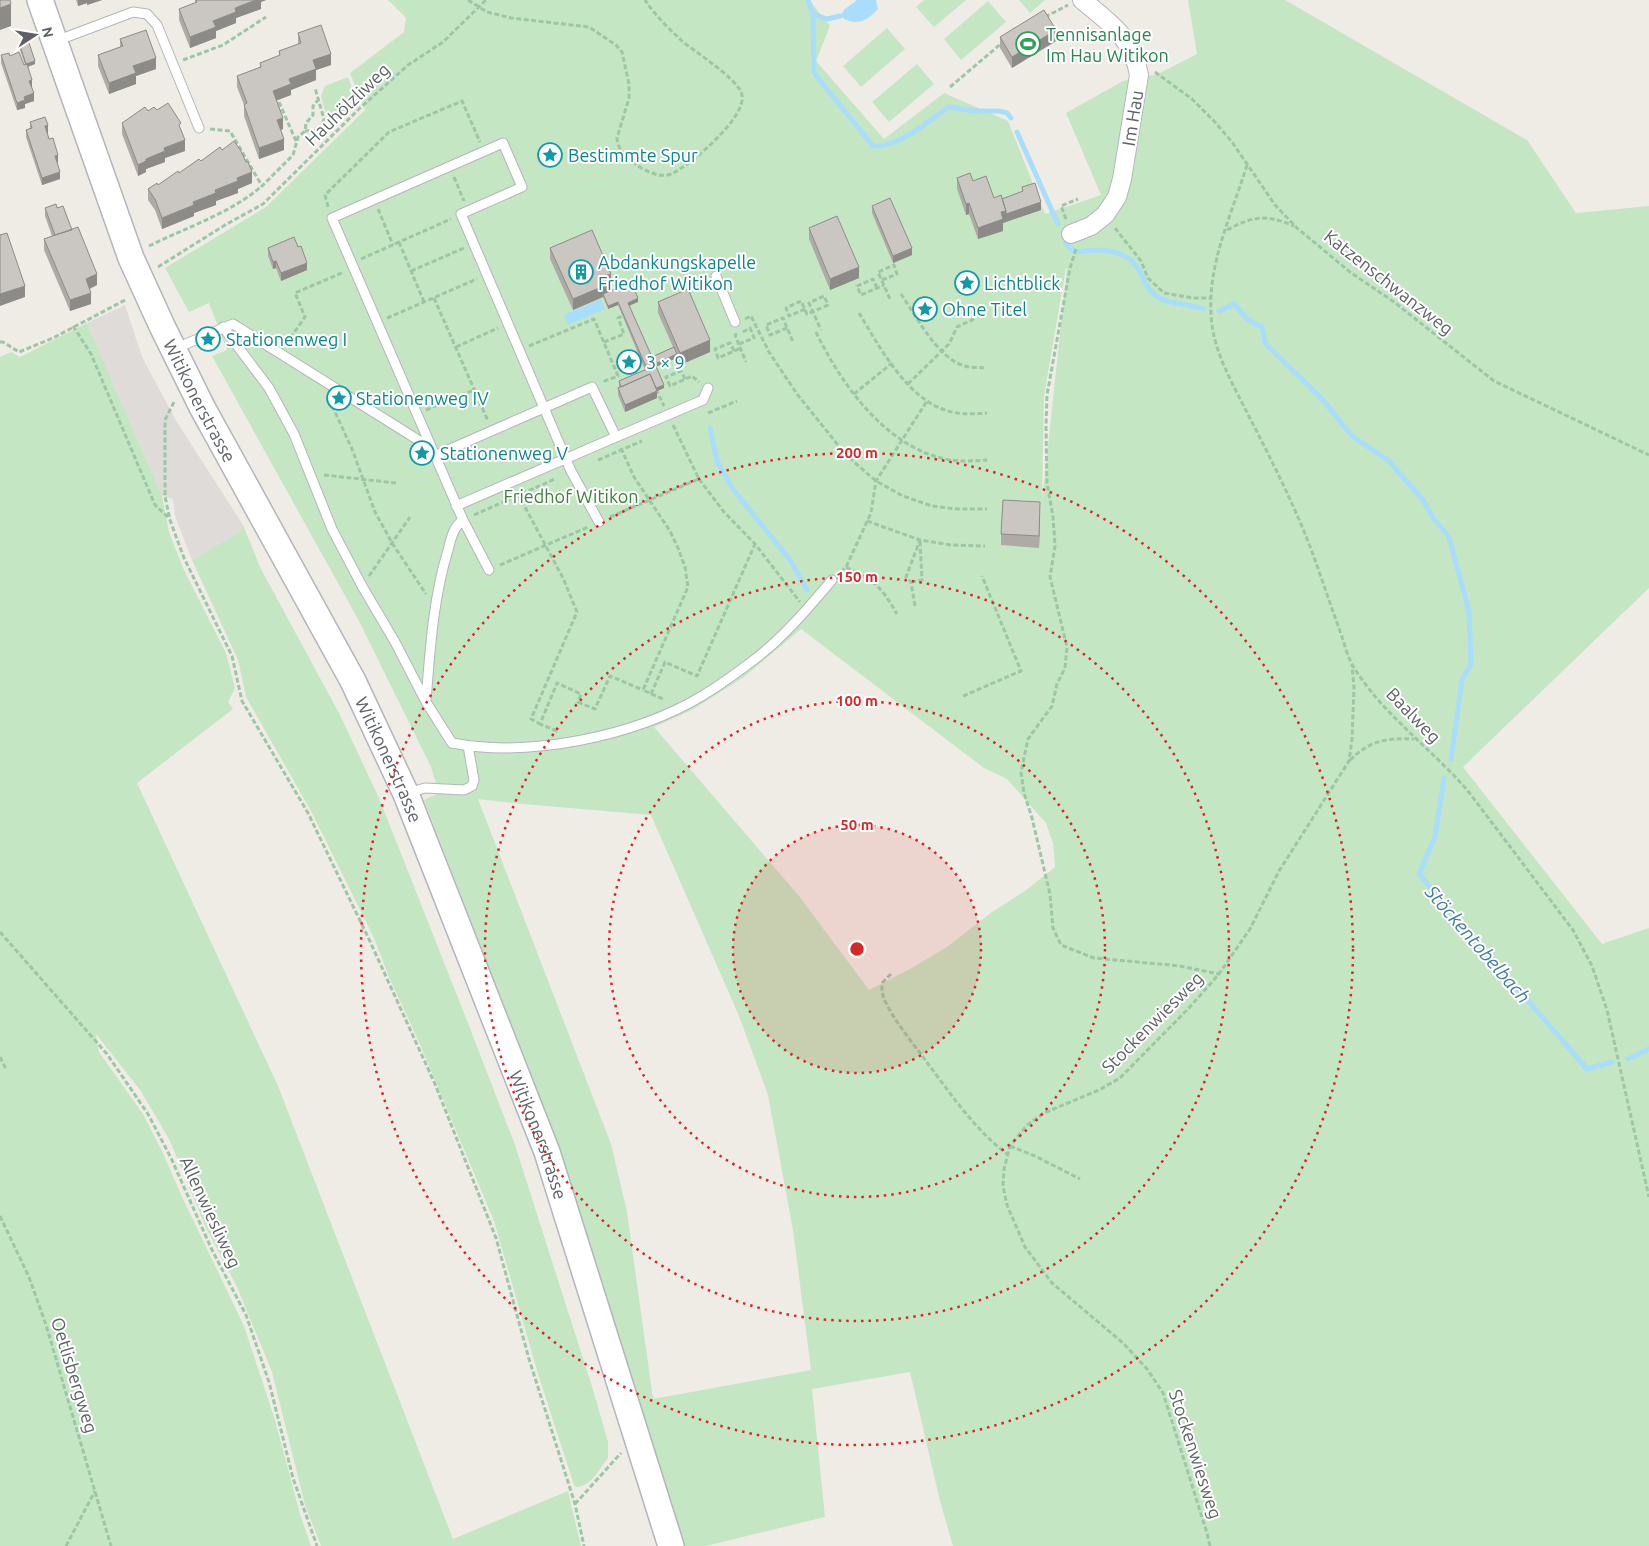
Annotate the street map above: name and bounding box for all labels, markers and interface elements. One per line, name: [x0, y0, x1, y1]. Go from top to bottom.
north arrow: [10, 10, 60, 60]
place label: Tennisanlage Im Hau Witikon: [1046, 24, 1169, 65]
text: N: [39, 26, 57, 39]
sports icon: Tennisanlage Im Hau Witikon: [1015, 31, 1041, 57]
street label: Hauhölzliweg: [301, 59, 393, 149]
street label: Im Hau: [1118, 89, 1146, 147]
place icon: Bestimmte Spur: [537, 142, 563, 168]
place label: Bestimmte Spur: [568, 145, 698, 165]
street label: Katzenschwanzweg: [1321, 225, 1457, 339]
place label: Abdankungskapelle Friedhof Witikon: [598, 252, 756, 293]
building icon: Abdankungskapelle Friedhof Witikon: [568, 259, 594, 285]
place icon: Lichtblick: [954, 270, 980, 296]
place label: Lichtblick: [984, 273, 1060, 293]
place icon: Ohne Titel: [912, 296, 938, 322]
place label: Ohne Titel: [942, 299, 1027, 319]
place icon: Stationenweg I: [195, 326, 221, 352]
place label: Stationenweg I: [226, 329, 347, 349]
street label: Witikonerstrasse: [160, 336, 240, 465]
place icon: 3 × 9: [616, 349, 642, 375]
place label: 3 × 9: [646, 352, 685, 372]
place icon: Stationenweg IV: [326, 385, 352, 411]
place label: Stationenweg IV: [356, 388, 489, 408]
place icon: Stationenweg V: [409, 440, 435, 466]
place label: Stationenweg V: [440, 443, 569, 463]
text: 200 m: [836, 444, 878, 461]
park label: Friedhof Witikon: [504, 486, 638, 506]
text: 150 m: [836, 568, 878, 585]
street label: Baalweg: [1383, 683, 1445, 747]
text: 100 m: [836, 692, 878, 709]
street label: Witikonerstrasse: [352, 694, 426, 825]
text: 50 m: [840, 816, 874, 833]
water label: Stöckentobelbach: [1420, 880, 1535, 1007]
centre of rings: [848, 940, 866, 958]
street label: Stockenwiesweg: [1097, 967, 1207, 1077]
street label: Witikonerstrasse: [506, 1067, 571, 1202]
street label: Allenwiesliweg: [176, 1153, 246, 1271]
street label: Oetlisbergweg: [48, 1315, 102, 1435]
street label: Stockenwiesweg: [1166, 1387, 1226, 1521]

